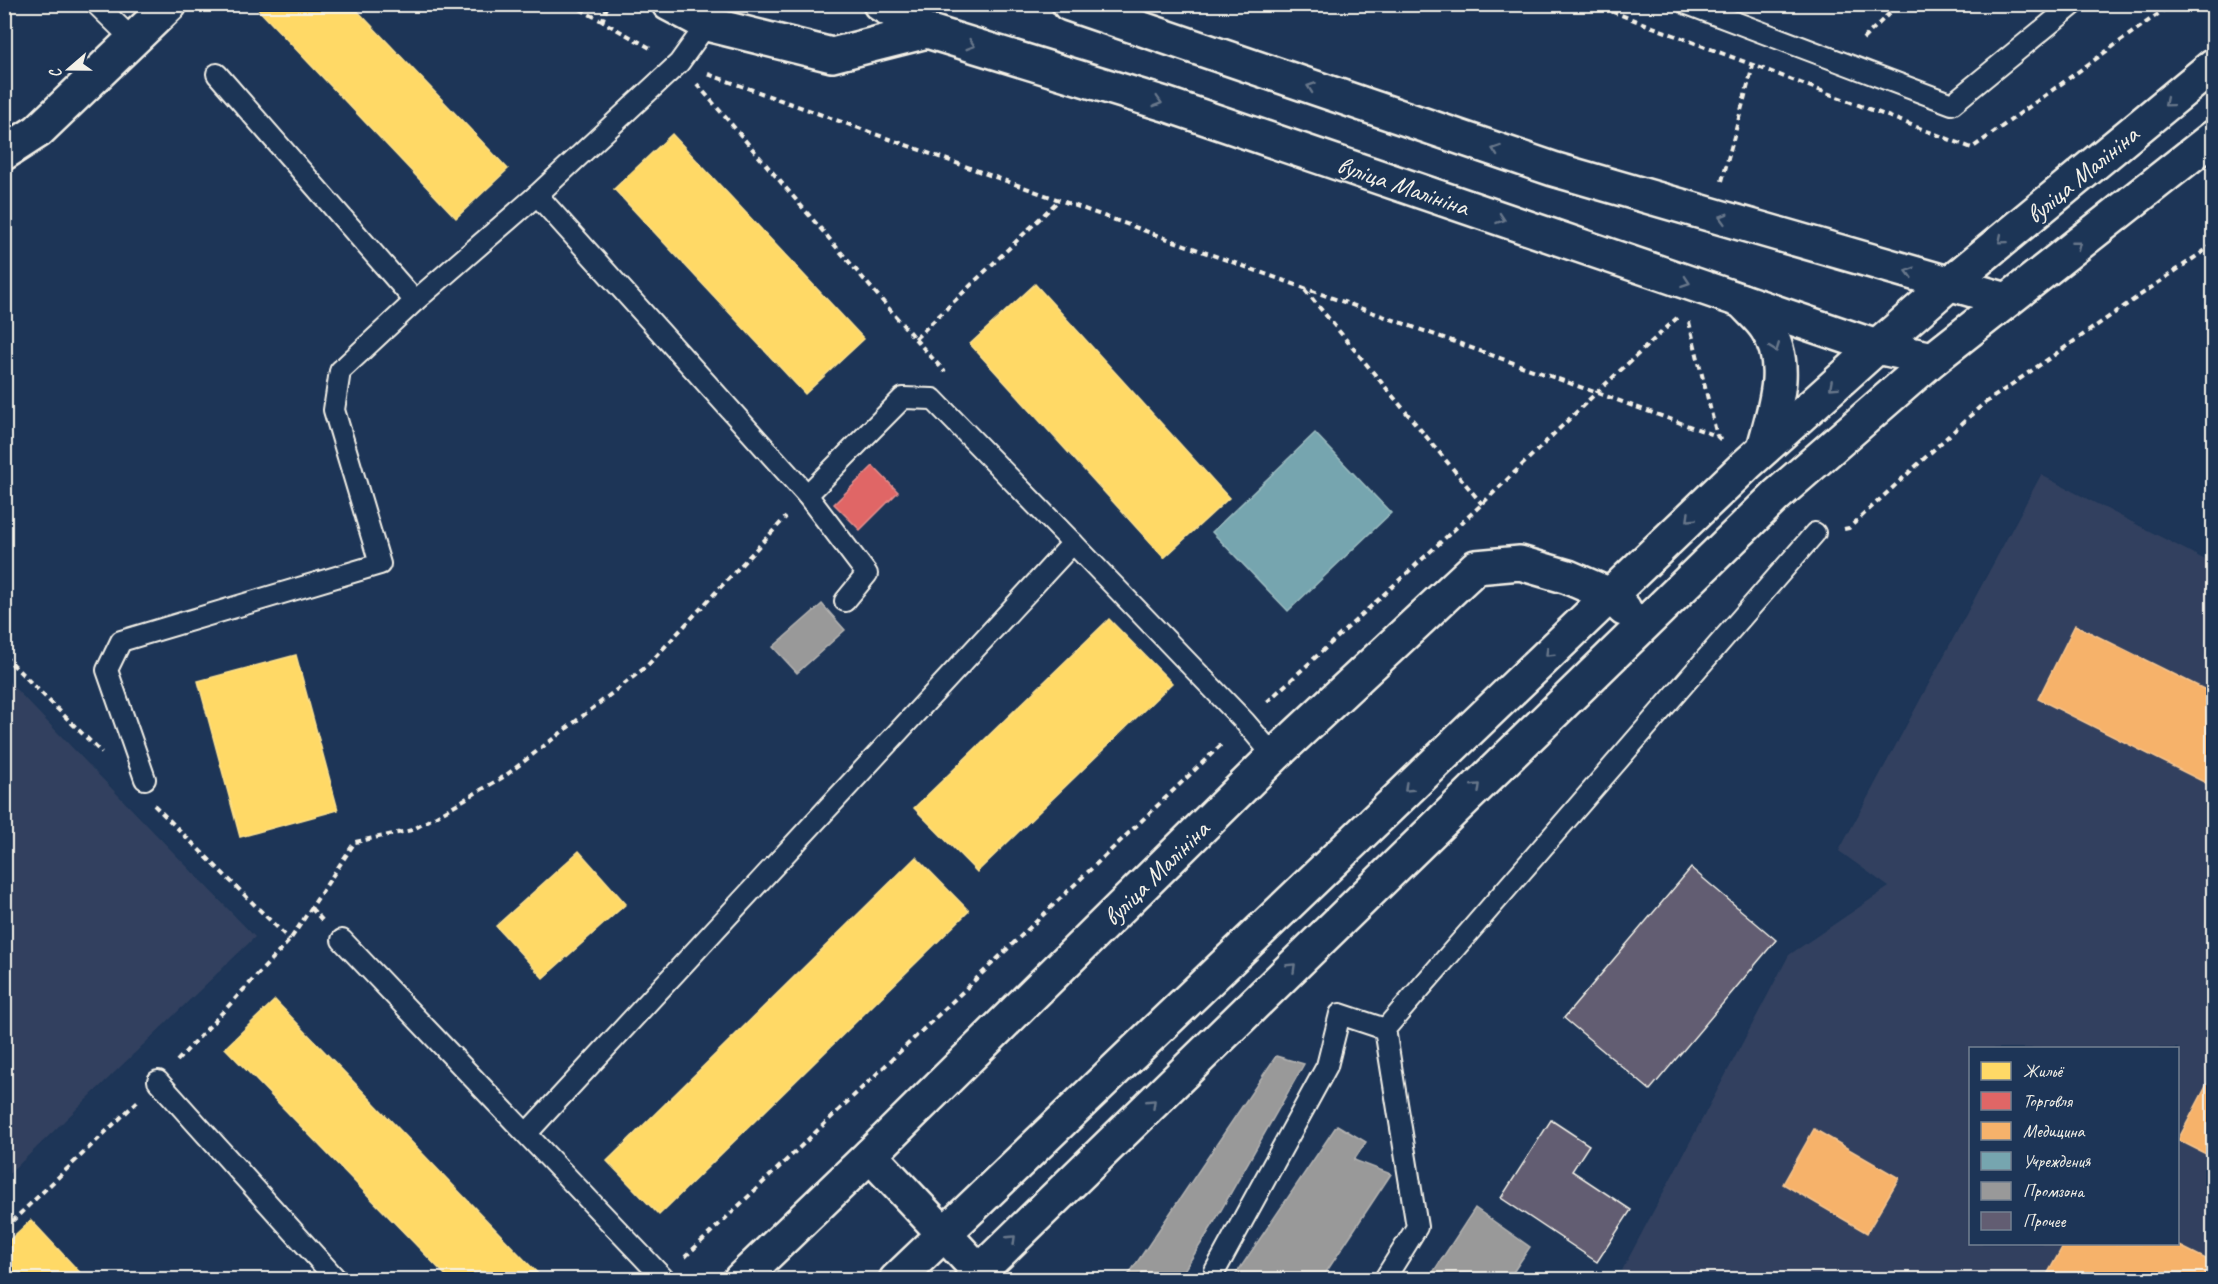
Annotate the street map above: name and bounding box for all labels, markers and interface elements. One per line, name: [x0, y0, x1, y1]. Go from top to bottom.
one-way arrow: [965, 38, 976, 50]
north arrow: [39, 39, 99, 99]
text: С: [44, 65, 67, 81]
one-way arrow: [1306, 82, 1317, 94]
one-way arrow: [1152, 95, 1163, 107]
one-way arrow: [2164, 95, 2175, 106]
street label: вуліца Малініна: [2018, 117, 2146, 231]
one-way arrow: [1491, 145, 1502, 157]
street label: вуліца Малініна: [1333, 148, 1475, 224]
one-way arrow: [1495, 212, 1506, 225]
one-way arrow: [1718, 213, 1729, 225]
one-way arrow: [1998, 233, 2009, 244]
one-way arrow: [2071, 241, 2082, 252]
one-way arrow: [1905, 267, 1916, 279]
one-way arrow: [1680, 275, 1691, 287]
one-way arrow: [1768, 342, 1780, 353]
one-way arrow: [1829, 379, 1840, 390]
one-way arrow: [1686, 511, 1697, 522]
one-way arrow: [1545, 646, 1556, 657]
one-way arrow: [1405, 781, 1415, 792]
one-way arrow: [1470, 783, 1480, 794]
street label: вуліца Малініна: [1095, 812, 1217, 933]
one-way arrow: [1285, 963, 1296, 974]
legend: [1969, 1047, 2179, 1245]
text: Жильё: [2023, 1060, 2065, 1082]
text: Торговля: [2023, 1090, 2074, 1112]
one-way arrow: [1145, 1099, 1156, 1110]
text: Медицина: [2023, 1120, 2086, 1142]
text: Учреждения: [2023, 1150, 2092, 1172]
text: Промзона: [2023, 1180, 2085, 1202]
text: Прочее: [2023, 1210, 2066, 1232]
one-way arrow: [1005, 1235, 1016, 1246]

